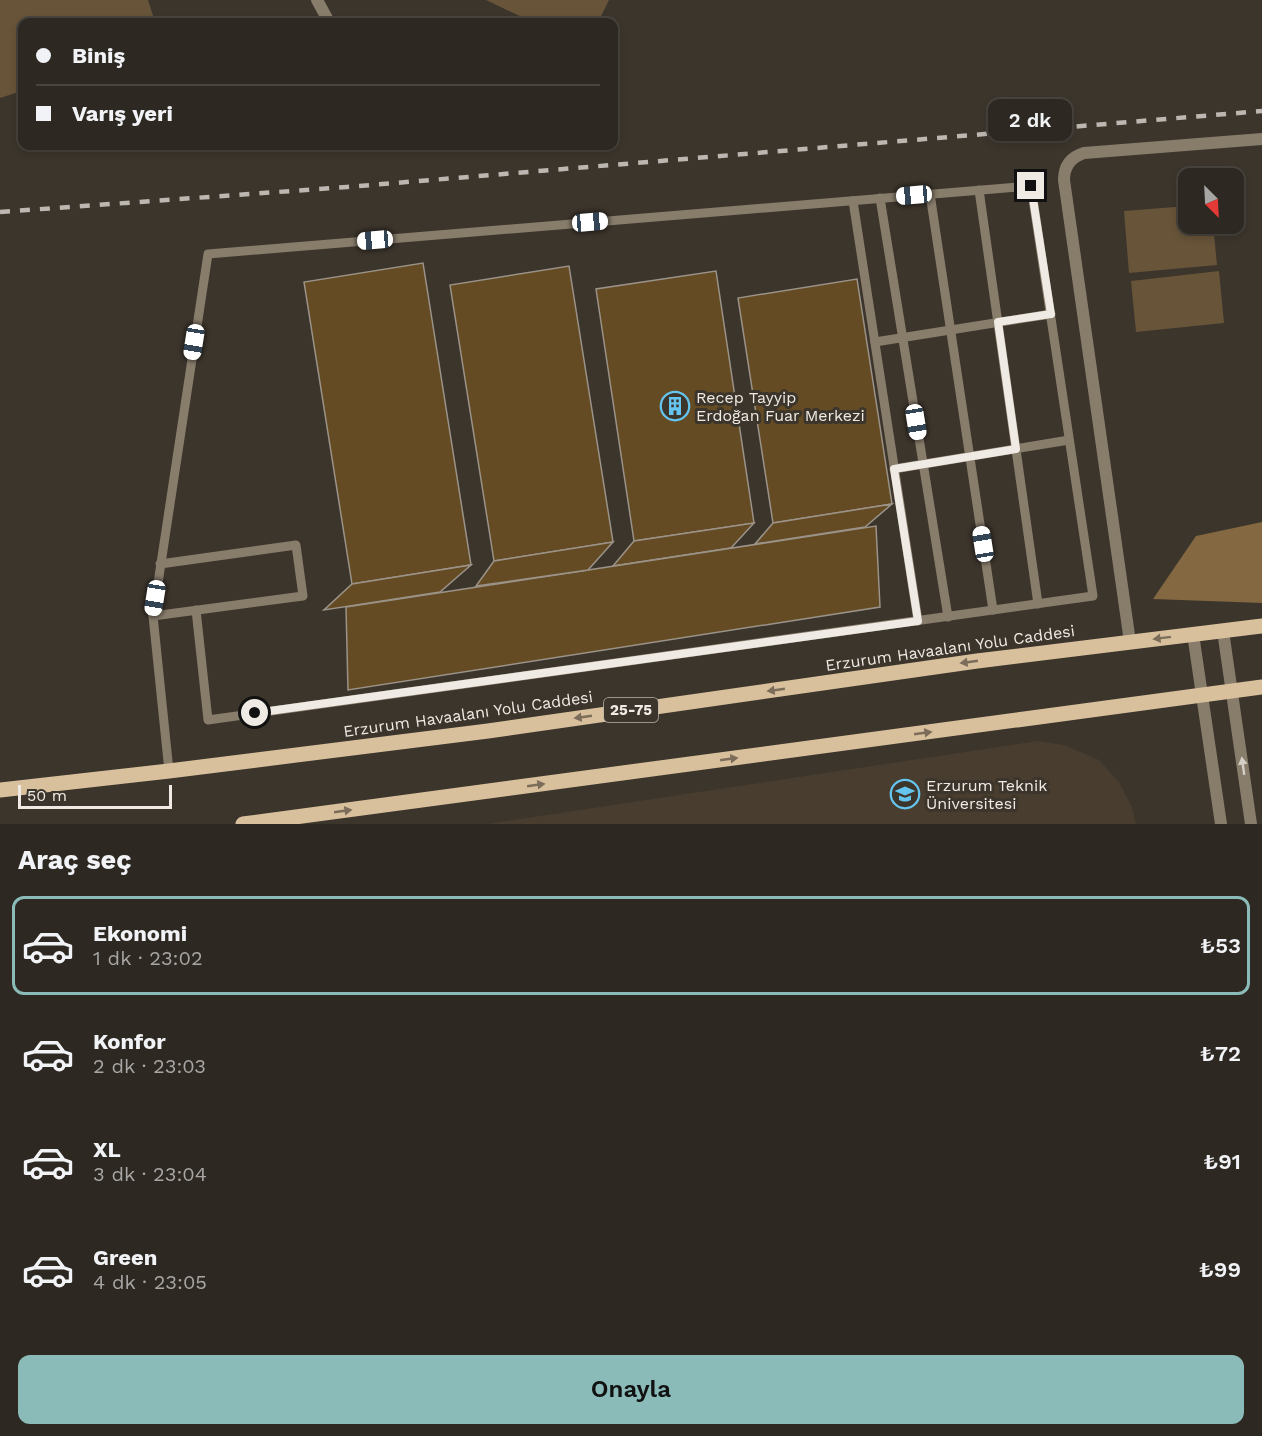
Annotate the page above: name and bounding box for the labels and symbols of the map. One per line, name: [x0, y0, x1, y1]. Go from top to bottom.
callout: 2 dk: [989, 99, 1073, 141]
north arrow: [1178, 168, 1244, 234]
route end: [1017, 172, 1044, 199]
car: [895, 184, 933, 206]
car: [571, 211, 609, 233]
car: [356, 229, 394, 251]
car: [182, 323, 206, 361]
place label: Recep Tayyip Erdoğan Fuar Merkezi: [696, 388, 865, 425]
building icon: Recep Tayyip Erdoğan Fuar Merkezi: [659, 390, 691, 422]
car: [904, 403, 928, 441]
car: [971, 525, 995, 563]
car: [143, 579, 167, 617]
street label: Erzurum Havaalanı Yolu Caddesi: [824, 621, 1076, 675]
one-way arrow: [1153, 633, 1172, 643]
one-way arrow: [959, 657, 978, 666]
one-way arrow: [766, 685, 785, 694]
street label: Erzurum Havaalanı Yolu Caddesi: [342, 687, 594, 741]
road number: 25-75: [604, 698, 658, 722]
route start: [241, 699, 268, 726]
one-way arrow: [573, 713, 592, 722]
one-way arrow: [913, 728, 932, 738]
one-way arrow: [720, 754, 739, 763]
one-way arrow: [1238, 756, 1247, 775]
place label: Erzurum Teknik Üniversitesi: [926, 776, 1047, 813]
school or university icon: Erzurum Teknik Üniversitesi: [889, 778, 921, 810]
one-way arrow: [527, 780, 546, 789]
scale bar: [18, 782, 172, 810]
one-way arrow: [333, 806, 352, 815]

